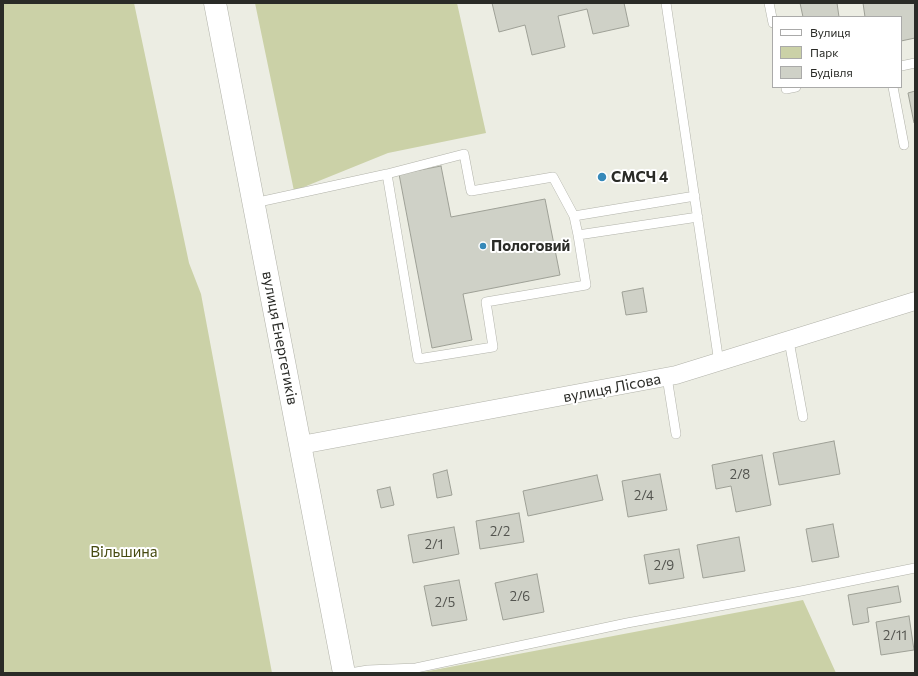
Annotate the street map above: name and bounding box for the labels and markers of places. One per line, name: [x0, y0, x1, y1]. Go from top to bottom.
place label: СМСЧ 4: [611, 168, 668, 186]
marker: СМСЧ 4: [596, 171, 608, 183]
place label: Пологовий: [491, 237, 570, 255]
marker: Пологовий: [478, 241, 488, 251]

